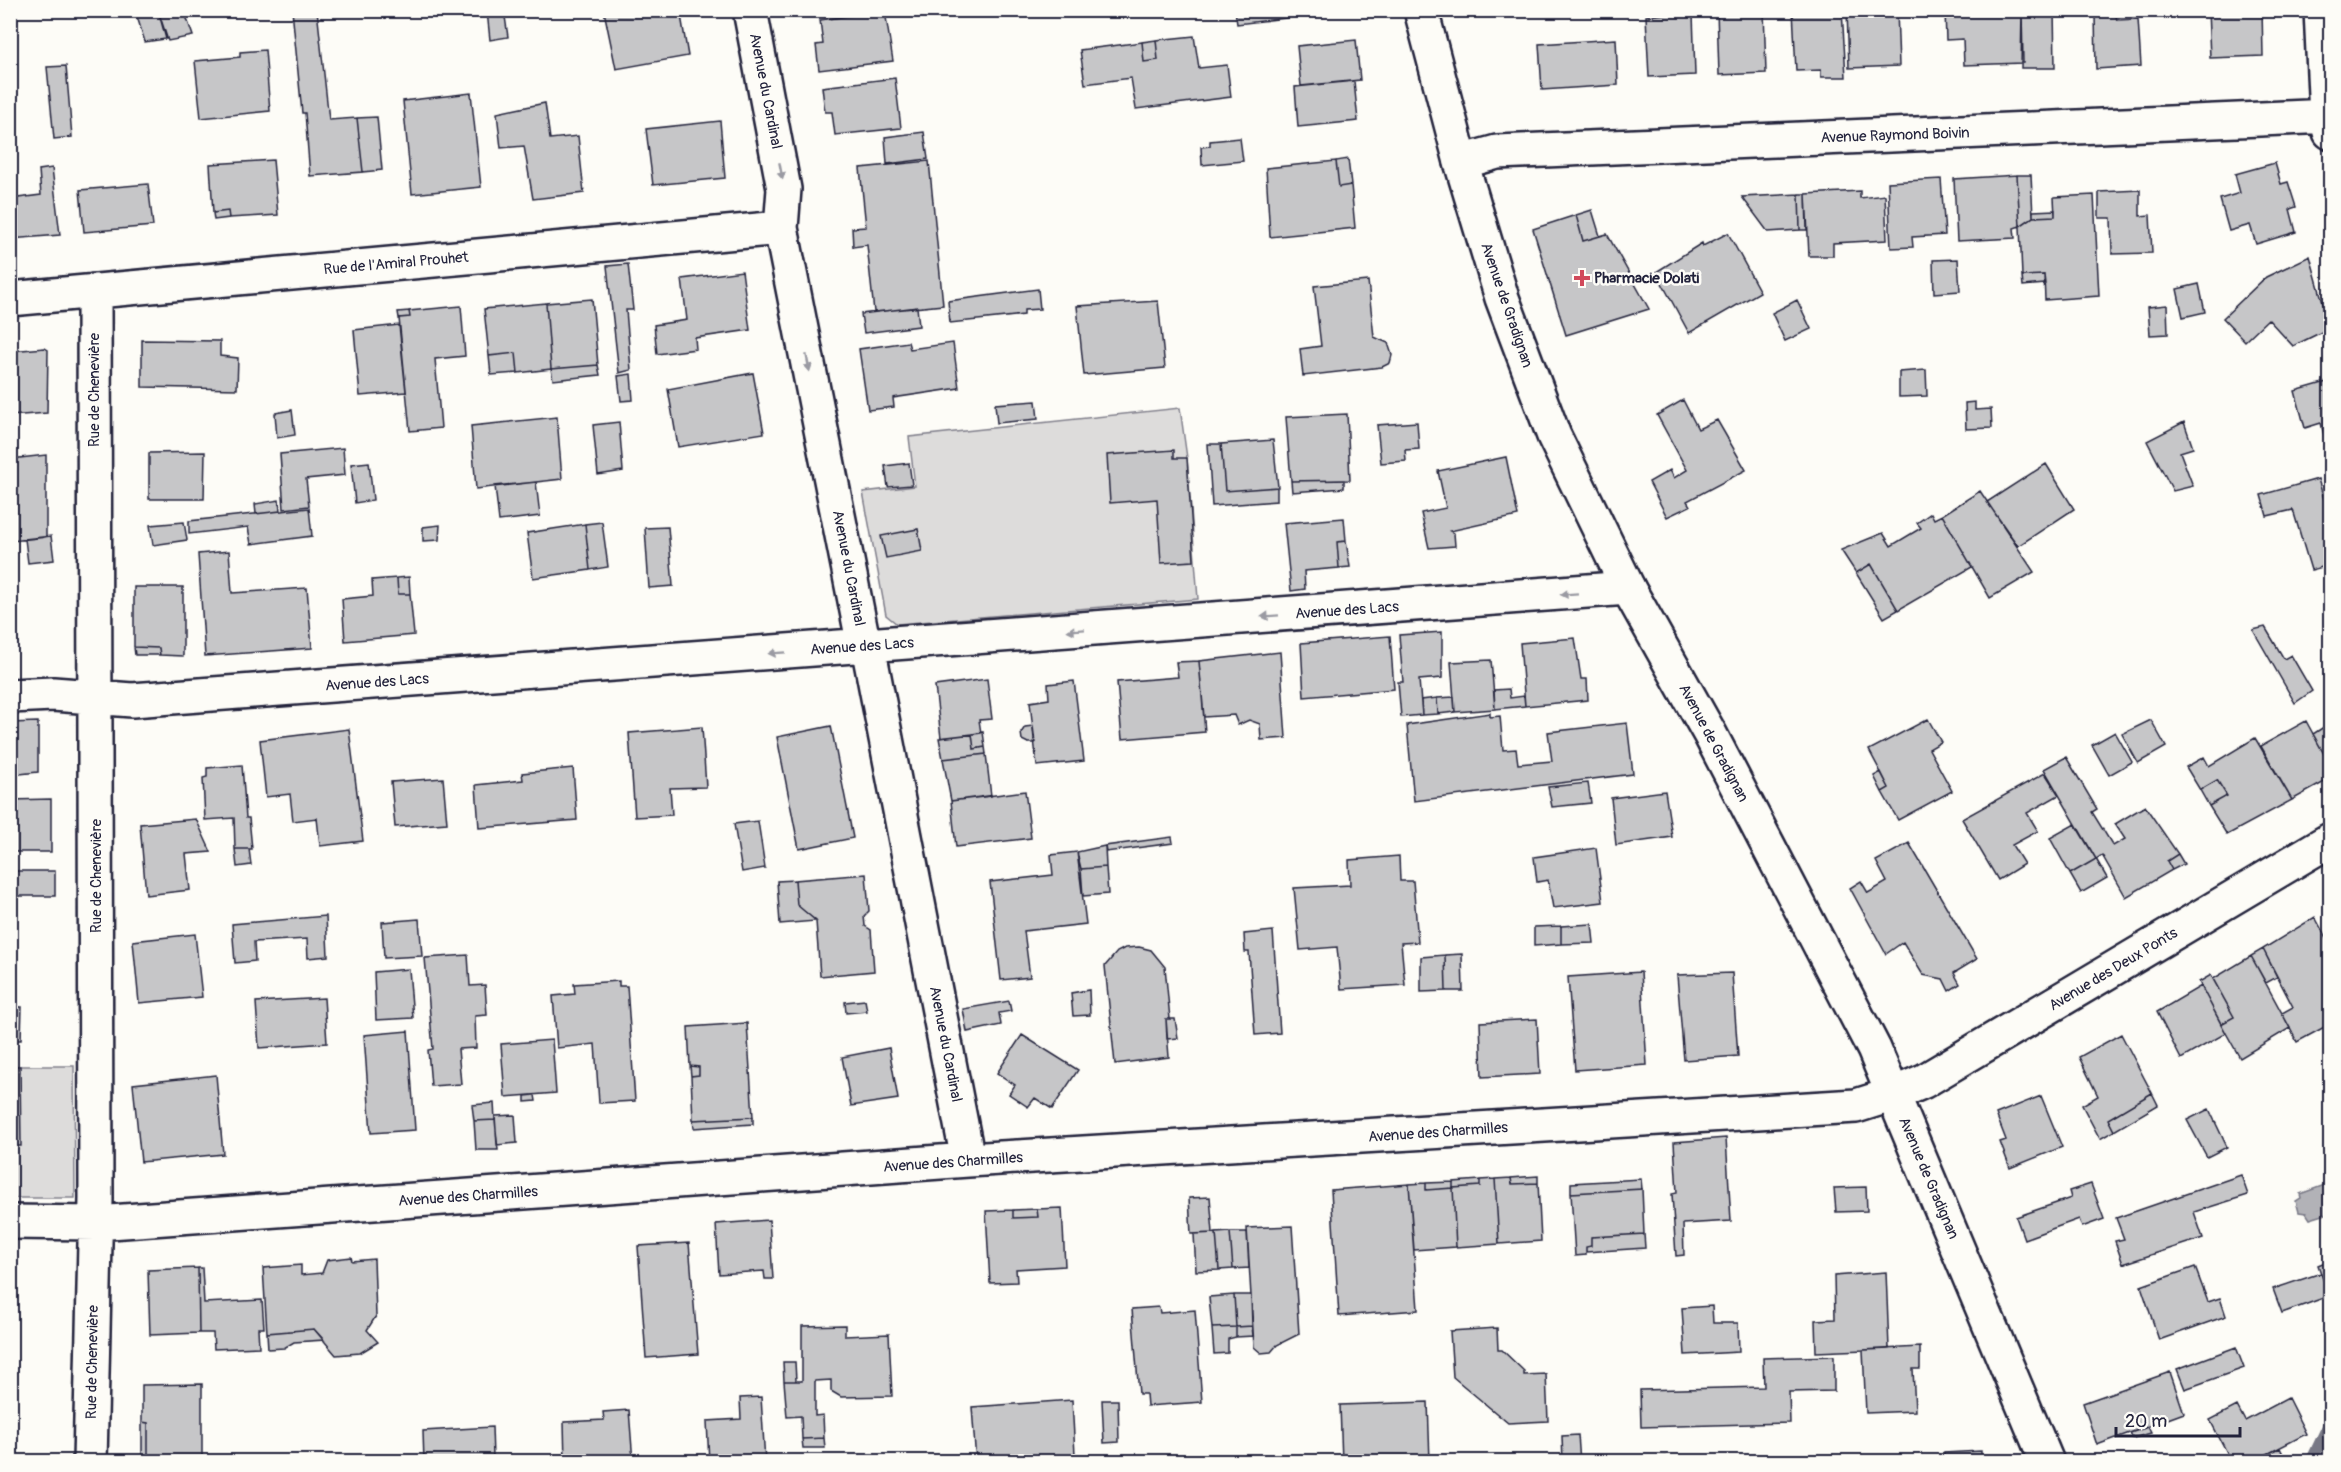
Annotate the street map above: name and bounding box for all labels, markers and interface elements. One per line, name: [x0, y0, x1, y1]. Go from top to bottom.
street label: Avenue du Cardinal: [745, 32, 786, 151]
street label: Avenue Raymond Boivin: [1820, 123, 1970, 148]
one-way arrow: [777, 162, 786, 181]
street label: Avenue de Gradignan: [1476, 240, 1537, 370]
street label: Rue de l'Amiral Prouhet: [323, 248, 470, 279]
place label: Pharmacie Dolati: [1594, 269, 1699, 288]
marker: Pharmacie Dolati: [1575, 271, 1589, 285]
street label: Rue de Chenevière: [85, 332, 104, 447]
one-way arrow: [804, 354, 813, 373]
street label: Avenue du Cardinal: [828, 509, 869, 628]
one-way arrow: [1560, 589, 1579, 599]
street label: Avenue des Lacs: [1295, 597, 1400, 624]
one-way arrow: [1261, 611, 1280, 621]
one-way arrow: [1066, 625, 1085, 635]
street label: Avenue des Lacs: [810, 633, 915, 660]
one-way arrow: [767, 648, 786, 657]
street label: Avenue des Lacs: [325, 669, 430, 696]
street label: Avenue de Gradignan: [1674, 681, 1753, 805]
street label: Rue de Chenevière: [87, 818, 106, 933]
street label: Avenue des Deux Ponts: [2046, 923, 2181, 1015]
street label: Avenue du Cardinal: [925, 985, 966, 1104]
street label: Avenue de Gradignan: [1894, 1114, 1963, 1242]
street label: Avenue des Charmilles: [1368, 1118, 1509, 1147]
street label: Avenue des Charmilles: [883, 1148, 1024, 1177]
street label: Avenue des Charmilles: [398, 1182, 539, 1211]
street label: Rue de Chenevière: [82, 1304, 103, 1419]
scale bar: [2116, 1400, 2240, 1438]
text: 20 m: [2125, 1410, 2167, 1433]

